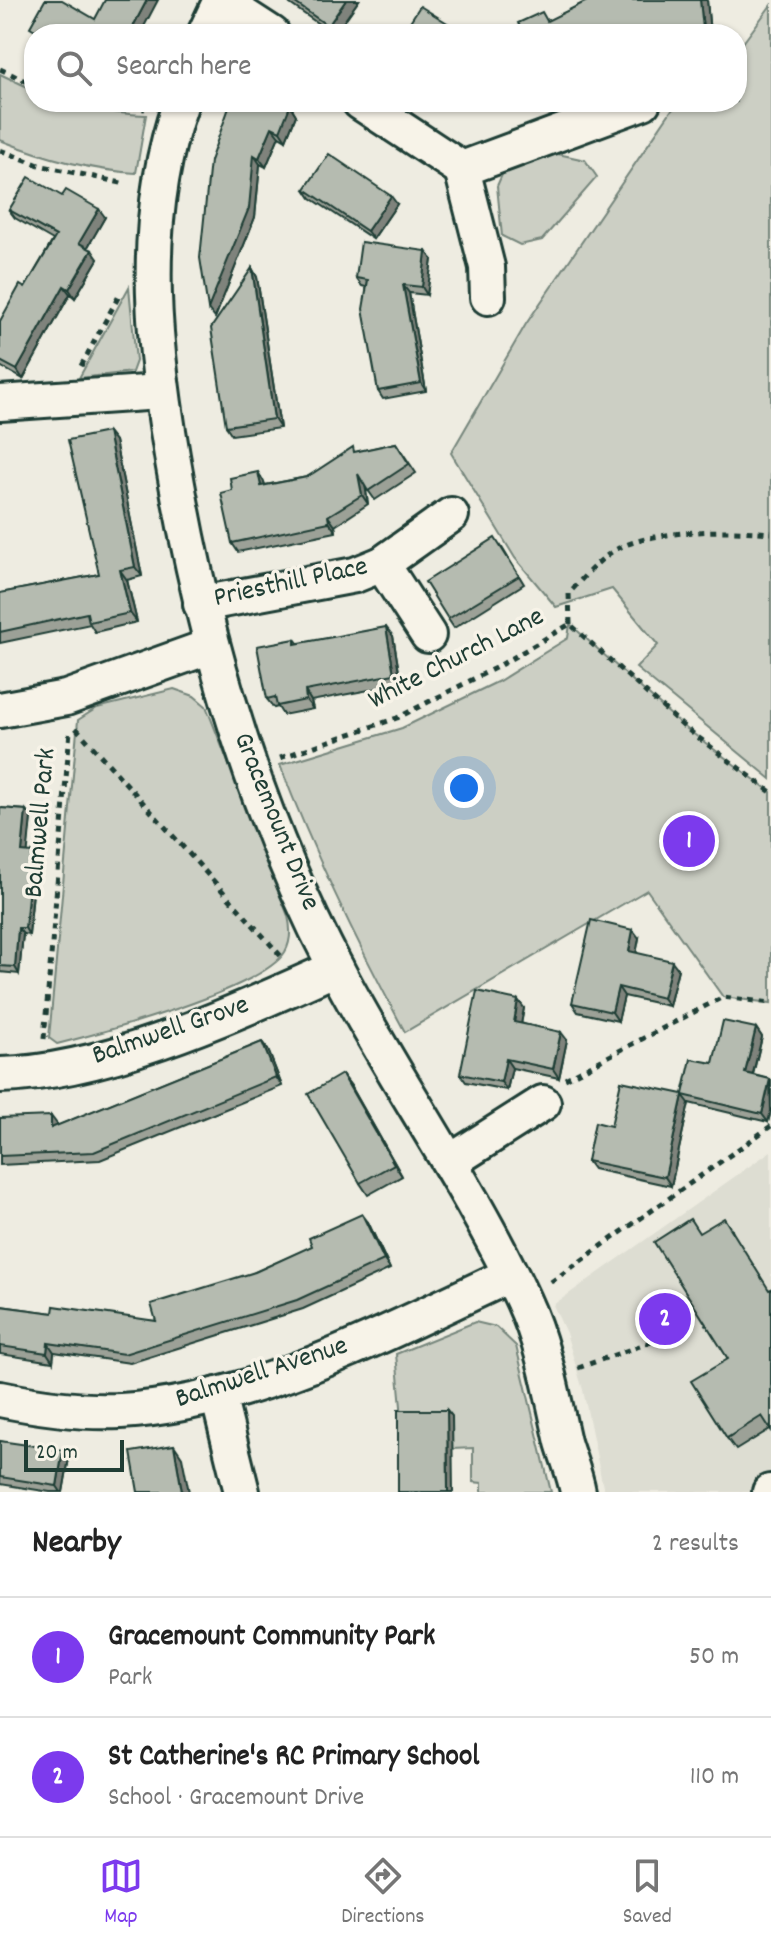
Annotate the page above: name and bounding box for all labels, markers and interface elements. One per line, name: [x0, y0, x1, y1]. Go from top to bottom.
search box: [24, 24, 747, 112]
icon: search: [52, 46, 96, 90]
text: Search here: [116, 47, 252, 90]
street label: Priesthill Place: [210, 548, 372, 620]
street label: White Church Lane: [362, 598, 552, 722]
street label: Gracemount Drive: [221, 727, 329, 917]
street label: Balmwell Park: [16, 746, 68, 900]
your location: [444, 768, 484, 808]
pin: 1: [663, 811, 715, 871]
street label: Balmwell Grove: [87, 986, 255, 1078]
pin: 2: [639, 1289, 691, 1349]
street label: Balmwell Avenue: [171, 1327, 353, 1421]
scale bar: [24, 1436, 124, 1472]
text: 20 m: [36, 1438, 78, 1469]
text: Nearby: [32, 1520, 121, 1569]
text: 2 results: [652, 1526, 739, 1563]
text: Gracemount Community Park: [108, 1617, 435, 1660]
text: 1: [55, 1639, 61, 1676]
text: 50 m: [689, 1639, 739, 1676]
text: Park: [108, 1660, 152, 1697]
text: St Catherine's RC Primary School: [108, 1737, 479, 1780]
text: 2: [52, 1759, 64, 1796]
text: 110 m: [690, 1759, 739, 1796]
text: School · Gracemount Drive: [108, 1780, 364, 1817]
tab: Map: [99, 1854, 143, 1933]
tab: Directions: [341, 1854, 425, 1933]
tab: Saved: [623, 1854, 672, 1933]

